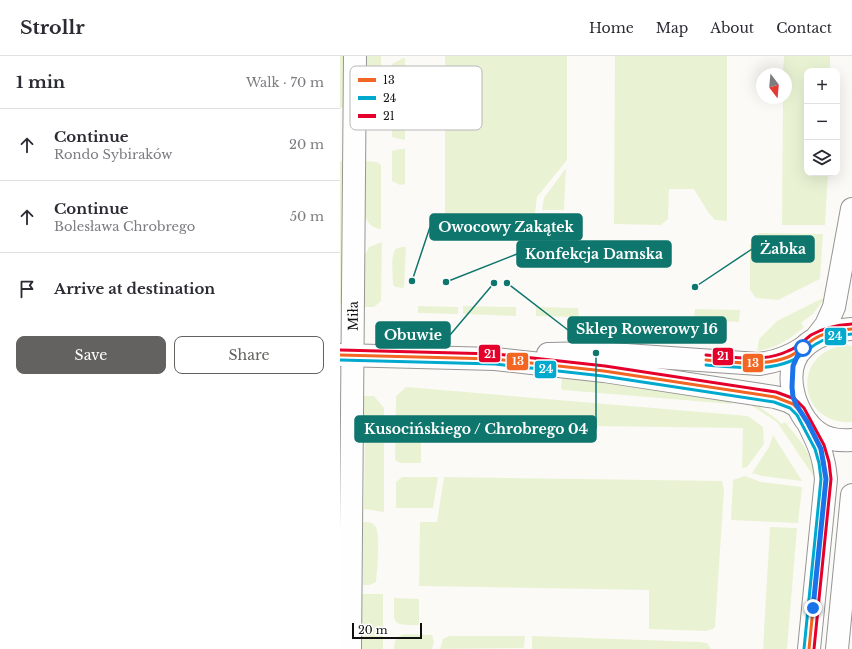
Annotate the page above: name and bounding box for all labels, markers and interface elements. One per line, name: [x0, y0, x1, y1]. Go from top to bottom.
text: Strollr: [20, 16, 85, 39]
text: Home: [589, 19, 634, 37]
text: Map: [656, 19, 688, 37]
text: About: [710, 19, 754, 37]
text: Contact: [776, 19, 832, 37]
legend: [350, 66, 482, 130]
north arrow: [756, 68, 792, 104]
map controls: [804, 68, 840, 176]
button: +: [804, 68, 840, 104]
text: 1 min: [16, 72, 65, 93]
text: 13: [383, 73, 395, 87]
text: Walk · 70 m: [246, 74, 324, 91]
text: 24: [383, 91, 396, 105]
button: −: [804, 104, 840, 140]
text: 21: [383, 109, 395, 123]
text: Continue: [54, 127, 129, 146]
icon: ahead: [16, 134, 38, 156]
text: 20 m: [289, 136, 324, 153]
button: layers: [804, 140, 840, 176]
text: Rondo Sybiraków: [54, 146, 172, 163]
text: Continue: [54, 199, 129, 218]
icon: ahead: [16, 206, 38, 228]
text: 50 m: [290, 208, 324, 225]
callout: Owocowy Zakątek: [430, 214, 582, 240]
text: Bolesława Chrobrego: [54, 218, 195, 235]
text: Owocowy Zakątek: [438, 218, 575, 236]
callout: Żabka: [752, 236, 814, 262]
text: Żabka: [760, 240, 806, 258]
callout: Konfekcja Damska: [517, 241, 671, 267]
text: Konfekcja Damska: [525, 245, 663, 263]
icon: arrive: [16, 278, 38, 300]
text: Arrive at destination: [54, 279, 215, 298]
street label: Miła: [345, 300, 362, 331]
callout: Sklep Rowerowy 16: [568, 317, 726, 343]
text: Sklep Rowerowy 16: [576, 320, 718, 338]
callout: Obuwie: [376, 322, 450, 348]
text: Obuwie: [384, 326, 442, 344]
line badge: 24: [824, 327, 847, 346]
text: 24: [828, 329, 842, 343]
button: Save: [16, 336, 166, 374]
button: Share: [174, 336, 324, 374]
route start: [794, 339, 812, 357]
line badge: 21: [478, 344, 501, 363]
text: 21: [484, 347, 496, 361]
line badge: 21: [712, 347, 734, 366]
text: 21: [717, 349, 729, 363]
line badge: 13: [506, 352, 529, 371]
line badge: 13: [742, 353, 764, 373]
text: 13: [512, 354, 524, 368]
text: 13: [747, 356, 759, 370]
line badge: 24: [534, 360, 557, 379]
text: 24: [539, 362, 553, 376]
callout: Kusocińskiego / Chrobrego 04: [355, 416, 596, 442]
text: Kusocińskiego / Chrobrego 04: [364, 420, 588, 438]
route end: [804, 599, 822, 617]
scale bar: [352, 621, 422, 640]
text: 20 m: [358, 623, 388, 637]

